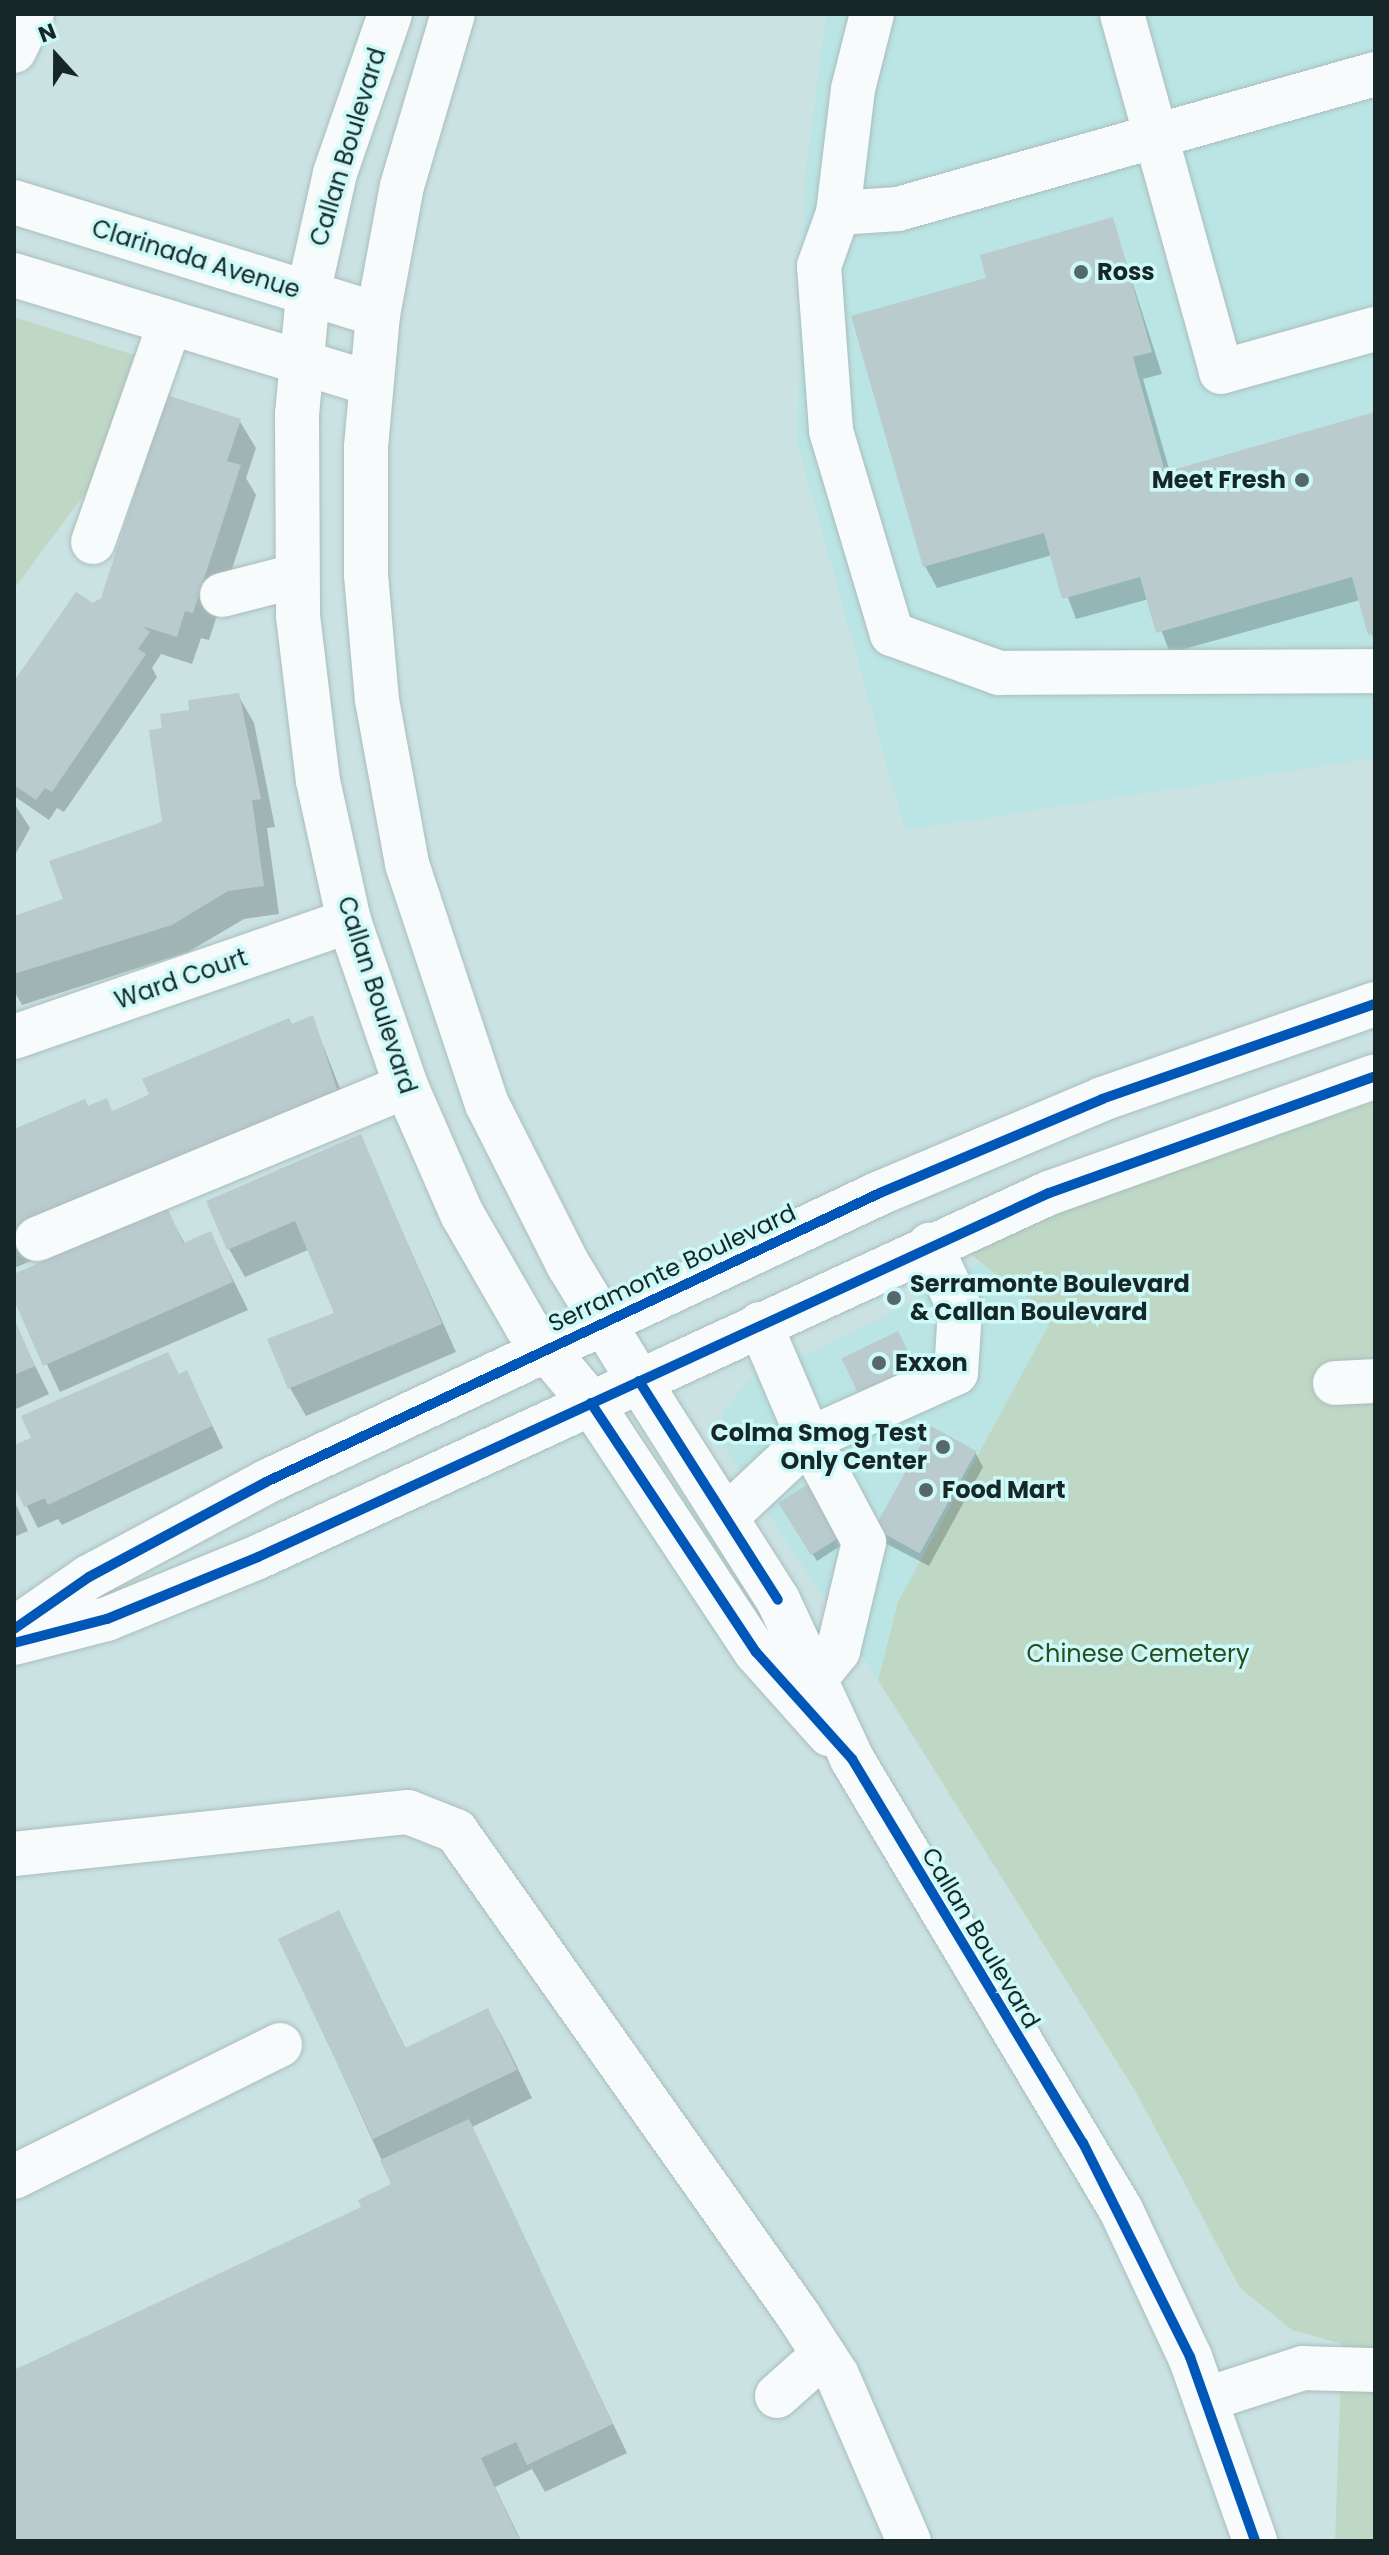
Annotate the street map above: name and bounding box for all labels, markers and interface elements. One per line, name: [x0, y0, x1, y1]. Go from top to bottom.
north arrow: [16, 16, 96, 96]
text: N: [34, 16, 60, 51]
street label: Callan Boulevard: [304, 44, 392, 250]
street label: Clarinada Avenue: [88, 214, 304, 304]
place label: Ross: [1097, 258, 1155, 286]
marker: Ross: [1072, 263, 1090, 281]
place label: Meet Fresh: [1152, 466, 1286, 494]
marker: Meet Fresh: [1293, 471, 1311, 489]
street label: Callan Boulevard: [332, 893, 422, 1097]
street label: Ward Court: [111, 943, 251, 1015]
street label: Serramonte Boulevard: [544, 1198, 800, 1338]
place label: Serramonte Boulevard & Callan Boulevard: [910, 1270, 1190, 1326]
marker: Serramonte Boulevard & Callan Boulevard: [885, 1289, 903, 1307]
place label: Exxon: [895, 1349, 968, 1377]
marker: Exxon: [870, 1354, 888, 1372]
place label: Colma Smog Test Only Center: [711, 1419, 927, 1475]
marker: Colma Smog Test Only Center: [934, 1438, 952, 1456]
place label: Food Mart: [942, 1476, 1065, 1504]
marker: Food Mart: [917, 1481, 935, 1499]
park label: Chinese Cemetery: [1027, 1640, 1249, 1668]
street label: Callan Boulevard: [916, 1842, 1046, 2034]

